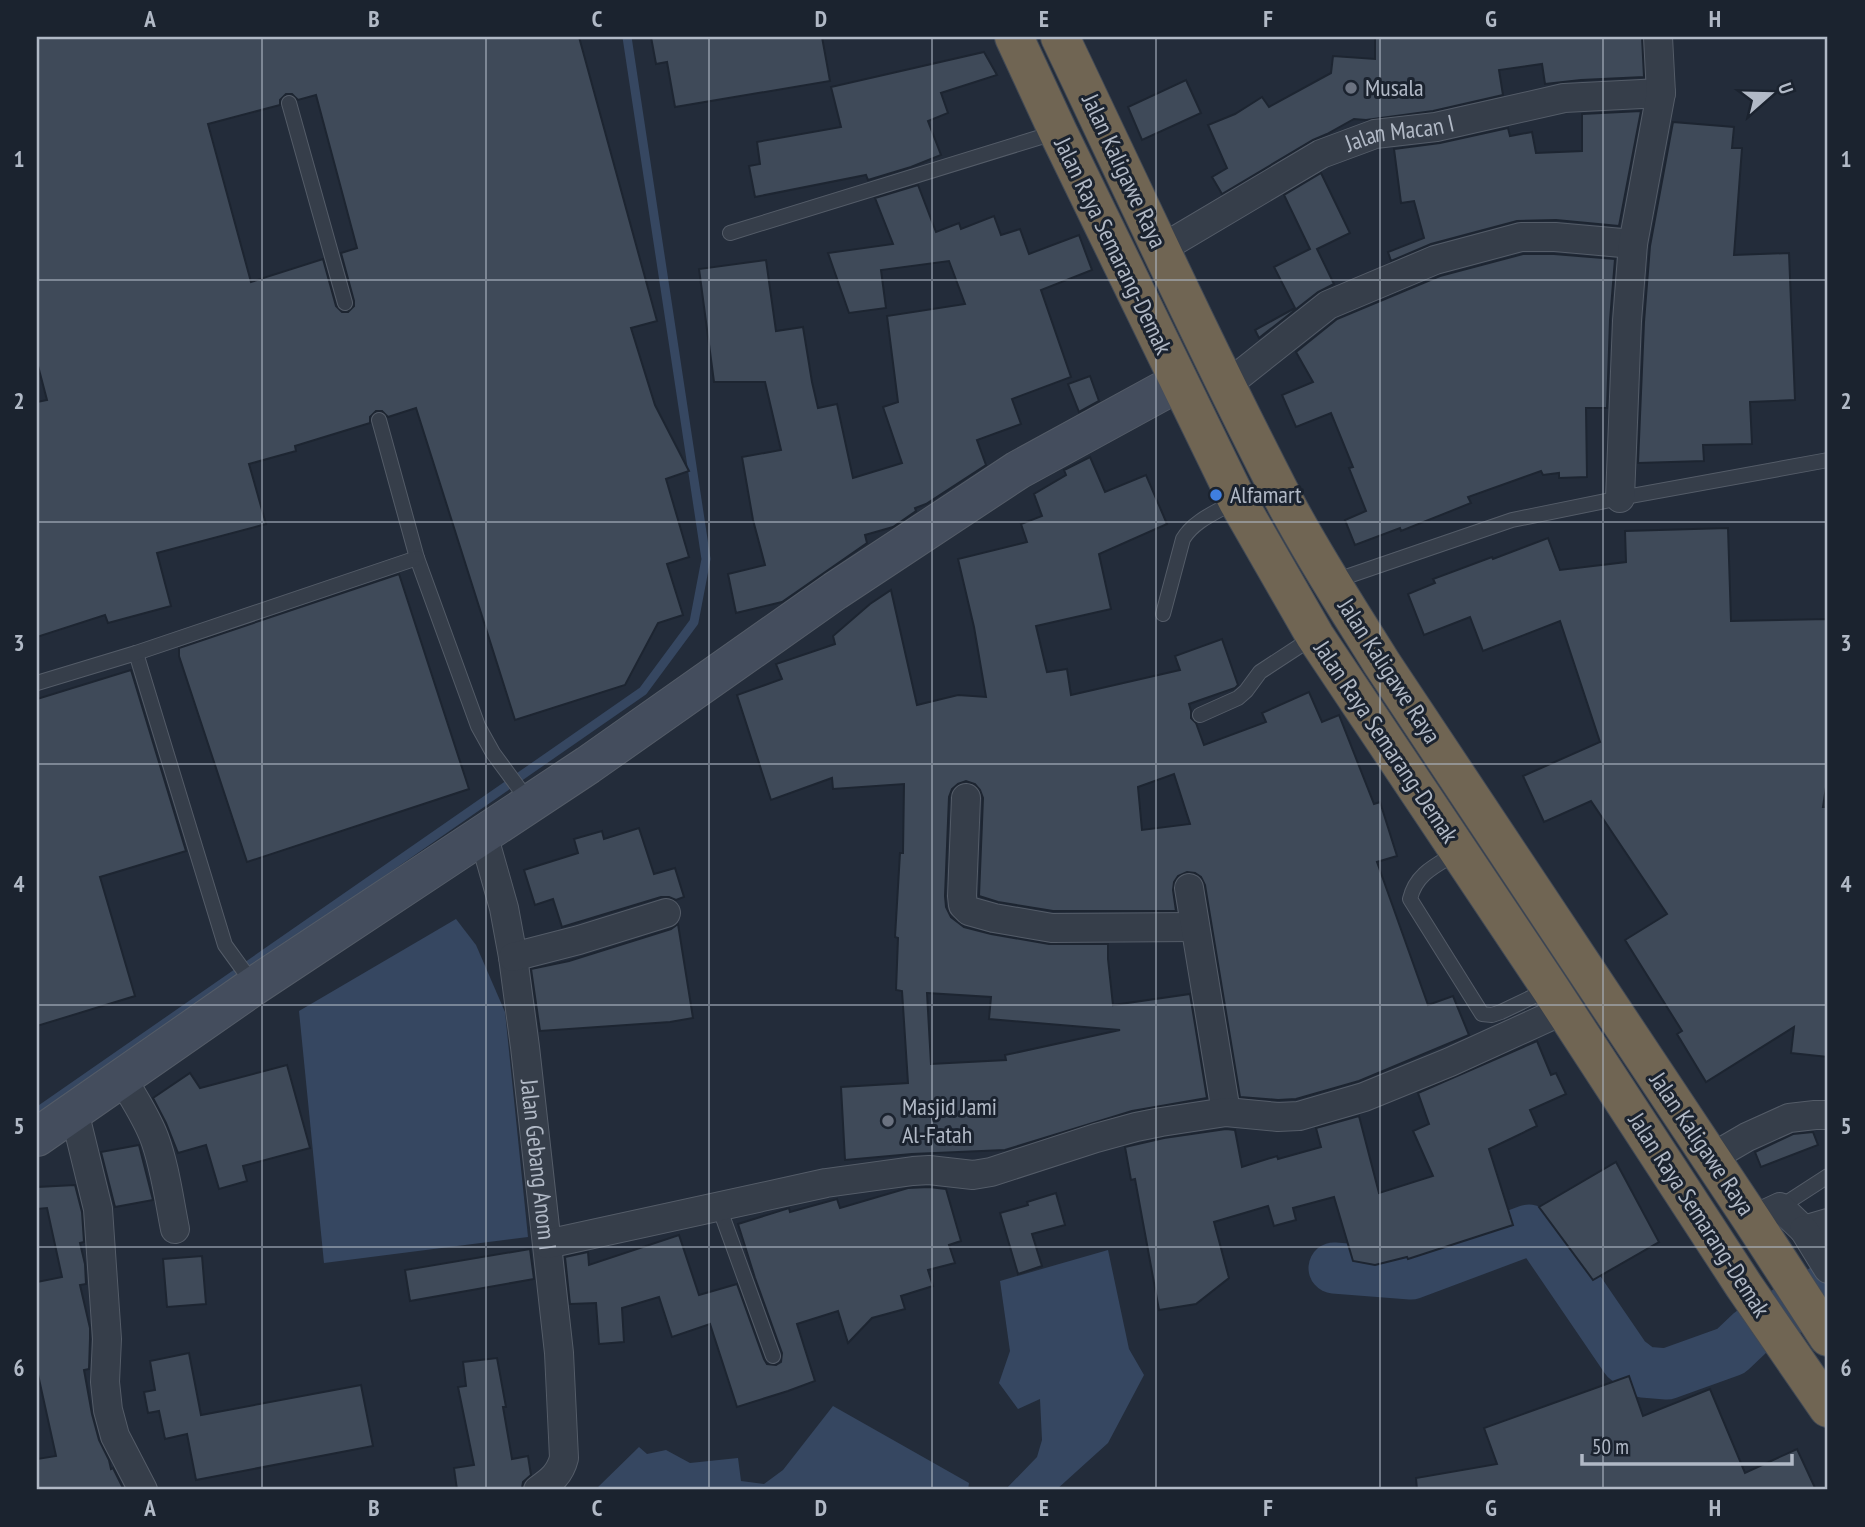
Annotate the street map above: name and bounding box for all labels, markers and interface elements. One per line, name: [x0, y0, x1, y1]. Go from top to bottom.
text: A: [143, 4, 156, 33]
text: B: [368, 4, 380, 33]
text: C: [592, 4, 603, 33]
text: D: [815, 4, 827, 33]
text: E: [1039, 4, 1049, 33]
text: F: [1263, 4, 1273, 33]
text: G: [1485, 4, 1497, 33]
text: H: [1709, 4, 1721, 33]
north arrow: [1736, 60, 1806, 130]
place label: Musala: [1365, 72, 1424, 103]
text: U: [1773, 79, 1799, 97]
marker: Musala: [1343, 80, 1359, 96]
street label: Jalan Kaligawe Raya: [1075, 88, 1174, 253]
street label: Jalan Macan I: [1339, 107, 1457, 159]
street label: Jalan Raya Semarang-Demak: [1047, 131, 1180, 360]
text: 1: [14, 144, 25, 173]
text: 1: [1841, 144, 1852, 173]
text: 2: [14, 386, 25, 415]
text: 2: [1841, 386, 1852, 415]
place label: Alfamart: [1230, 479, 1302, 510]
marker: Alfamart: [1208, 487, 1224, 503]
street label: Jalan Kaligawe Raya: [1331, 592, 1448, 749]
text: 3: [14, 628, 25, 657]
text: 3: [1841, 628, 1852, 657]
street label: Jalan Raya Semarang-Demak: [1307, 634, 1466, 849]
text: 4: [14, 869, 25, 898]
text: 4: [1841, 869, 1852, 898]
street label: Jalan Kaligawe Raya: [1642, 1065, 1762, 1221]
street label: Jalan Gebang Anom I: [514, 1077, 563, 1252]
place label: Masjid Jami Al-Fatah: [902, 1091, 997, 1150]
street label: Jalan Raya Semarang-Demak: [1621, 1106, 1777, 1323]
text: 5: [14, 1111, 25, 1140]
text: 5: [1841, 1111, 1852, 1140]
marker: Masjid Jami Al-Fatah: [880, 1113, 896, 1129]
text: 6: [14, 1353, 25, 1382]
text: 6: [1841, 1353, 1852, 1382]
scale bar: [1582, 1422, 1792, 1466]
text: 50 m: [1592, 1433, 1629, 1460]
text: A: [143, 1493, 156, 1522]
text: B: [368, 1493, 380, 1522]
text: C: [592, 1493, 603, 1522]
text: D: [815, 1493, 827, 1522]
text: E: [1039, 1493, 1049, 1522]
text: F: [1263, 1493, 1273, 1522]
text: G: [1485, 1493, 1497, 1522]
text: H: [1709, 1493, 1721, 1522]

